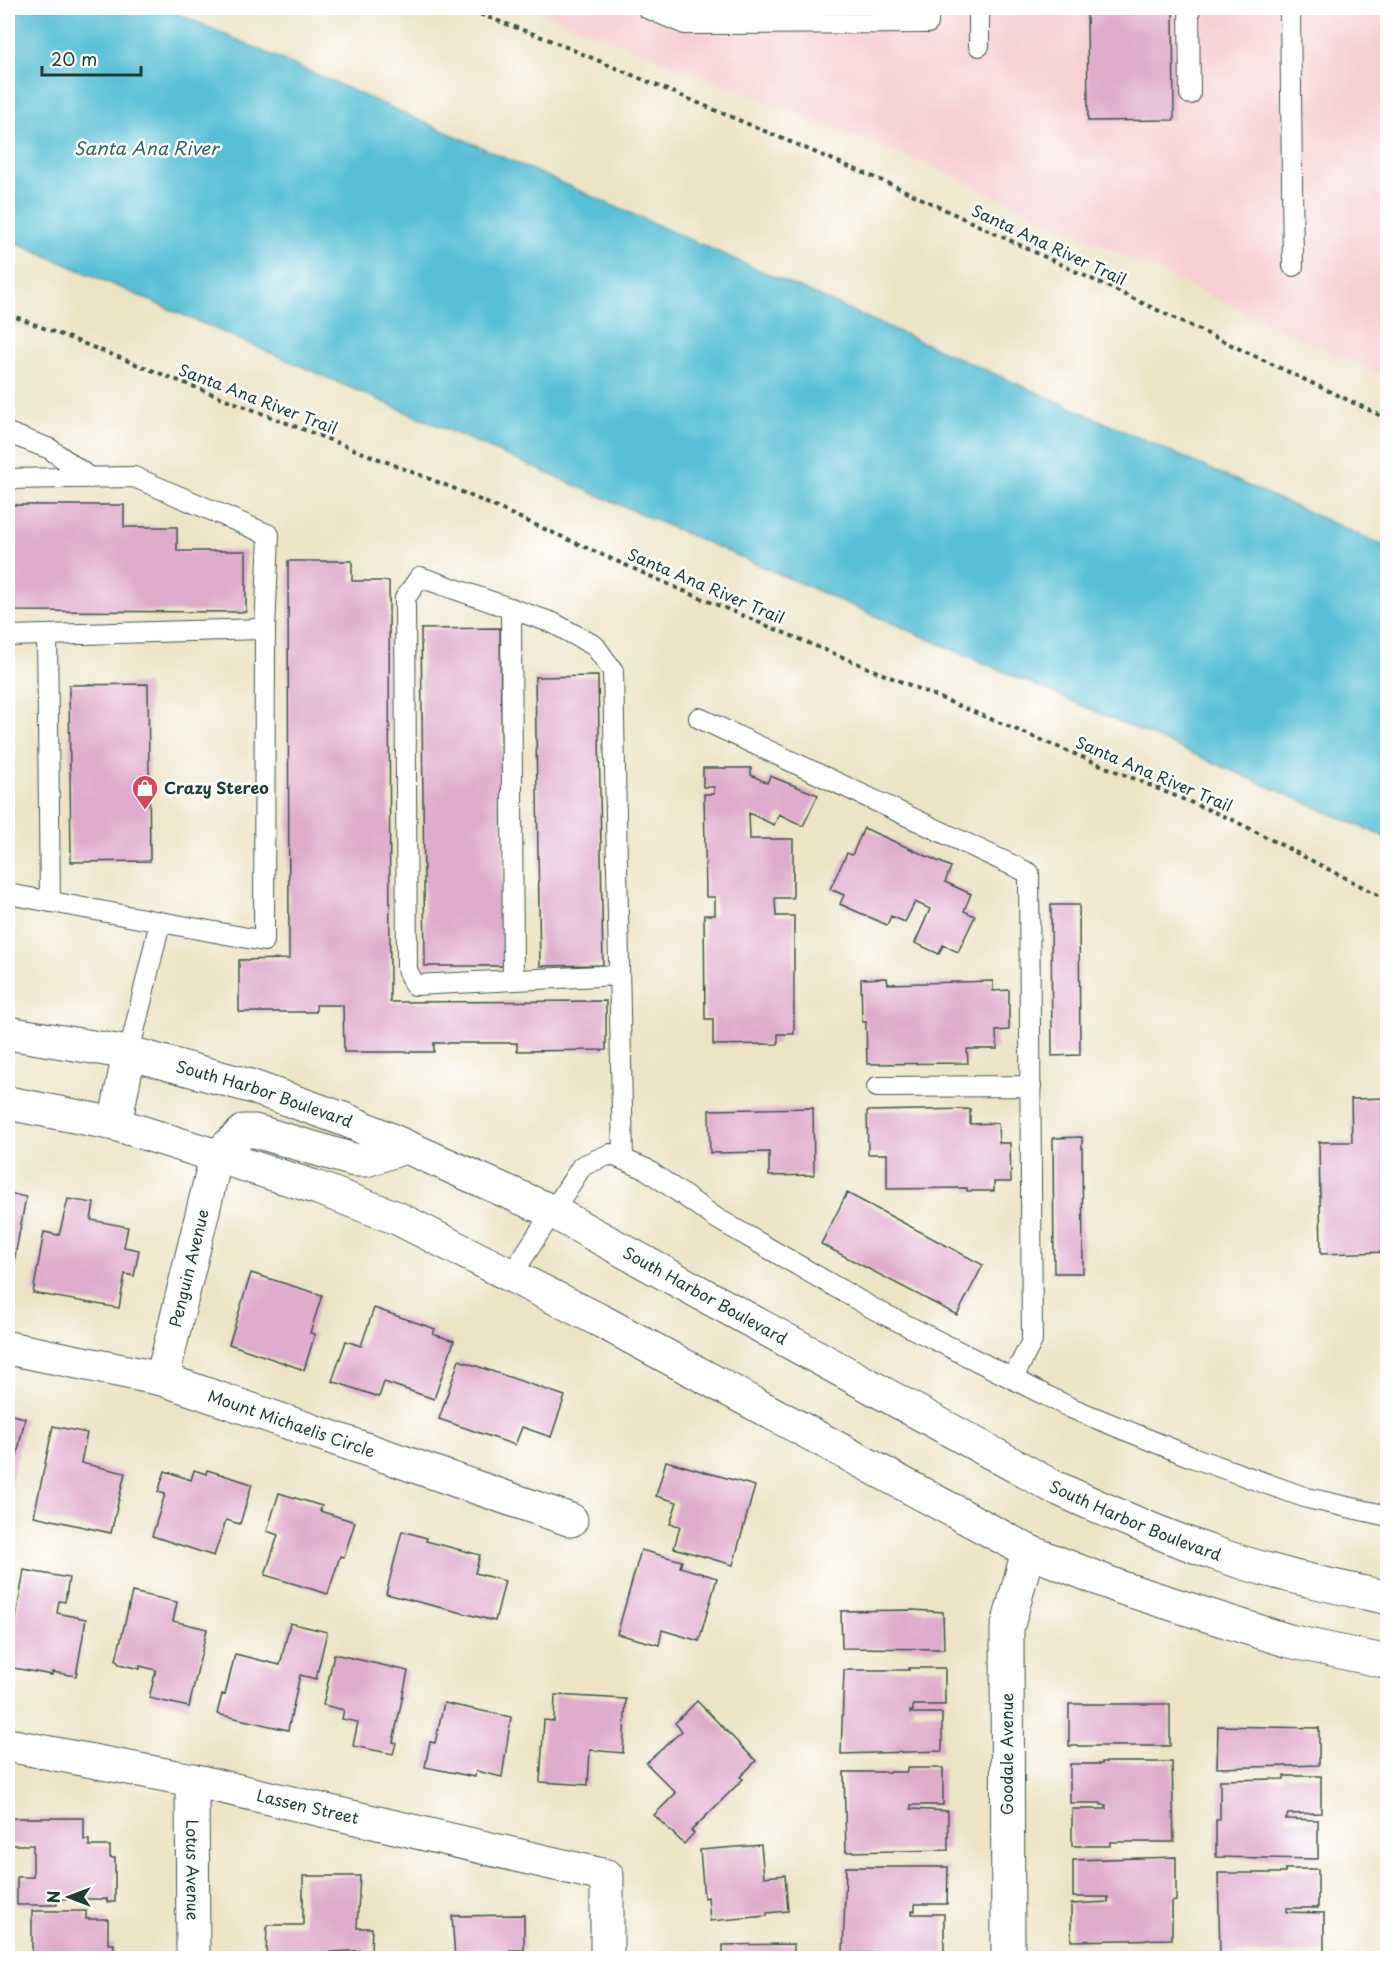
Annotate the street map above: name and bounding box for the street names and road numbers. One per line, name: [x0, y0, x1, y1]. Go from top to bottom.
street label: Santa Ana River Trail: [968, 198, 1131, 291]
street label: Santa Ana River Trail: [175, 357, 341, 439]
street label: Santa Ana River Trail: [624, 541, 789, 629]
street label: Santa Ana River Trail: [1072, 729, 1237, 817]
street label: South Harbor Boulevard: [174, 1053, 357, 1133]
street label: Penguin Avenue: [162, 1207, 214, 1329]
street label: South Harbor Boulevard: [619, 1240, 792, 1350]
street label: Mount Michaelis Circle: [205, 1383, 379, 1463]
street label: South Harbor Boulevard: [1046, 1473, 1225, 1566]
street label: Goodale Avenue: [994, 1693, 1018, 1815]
street label: Lassen Street: [254, 1782, 362, 1829]
street label: Lotus Avenue: [181, 1820, 206, 1921]

